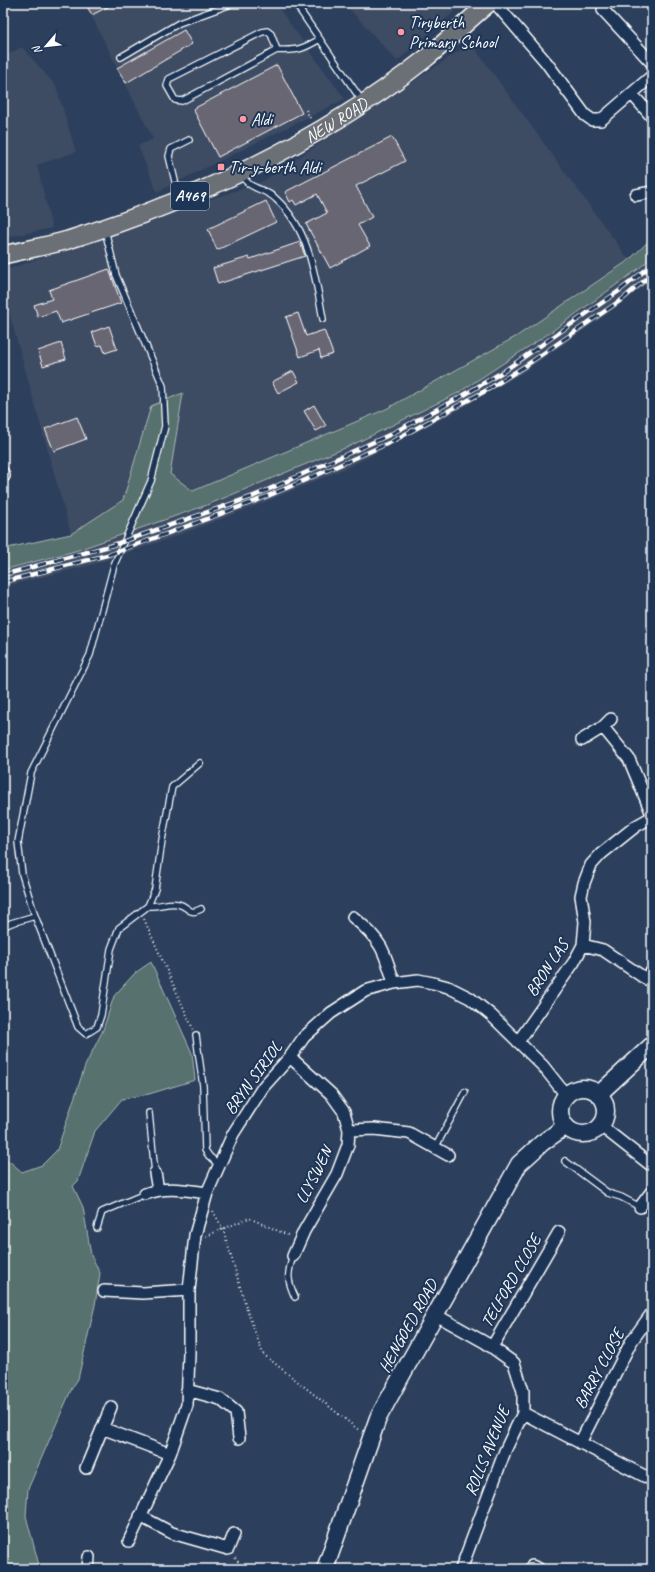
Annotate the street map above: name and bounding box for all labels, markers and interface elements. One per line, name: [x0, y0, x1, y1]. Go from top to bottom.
place label: Tiryberth Primary School: [409, 12, 499, 53]
north arrow: [26, 26, 66, 66]
marker: Tiryberth Primary School: [396, 27, 406, 37]
text: N: [28, 42, 45, 57]
street label: NEW ROAD: [301, 92, 373, 147]
place label: Aldi: [251, 109, 274, 130]
marker: Aldi: [238, 114, 248, 124]
place label: Tir-y-berth Aldi: [229, 157, 323, 178]
marker: Tir-y-berth Aldi: [216, 162, 226, 172]
road number: A469: [171, 182, 209, 210]
street label: BRON LAS: [521, 933, 575, 1000]
street label: BRYN SIRIOL: [220, 1037, 287, 1118]
street label: LLYSWEN: [291, 1141, 338, 1207]
street label: TELFORD CLOSE: [476, 1229, 547, 1331]
street label: HENGOED ROAD: [374, 1274, 443, 1376]
street label: BARRY CLOSE: [569, 1323, 630, 1412]
street label: ROLLS AVENUE: [460, 1401, 515, 1499]

